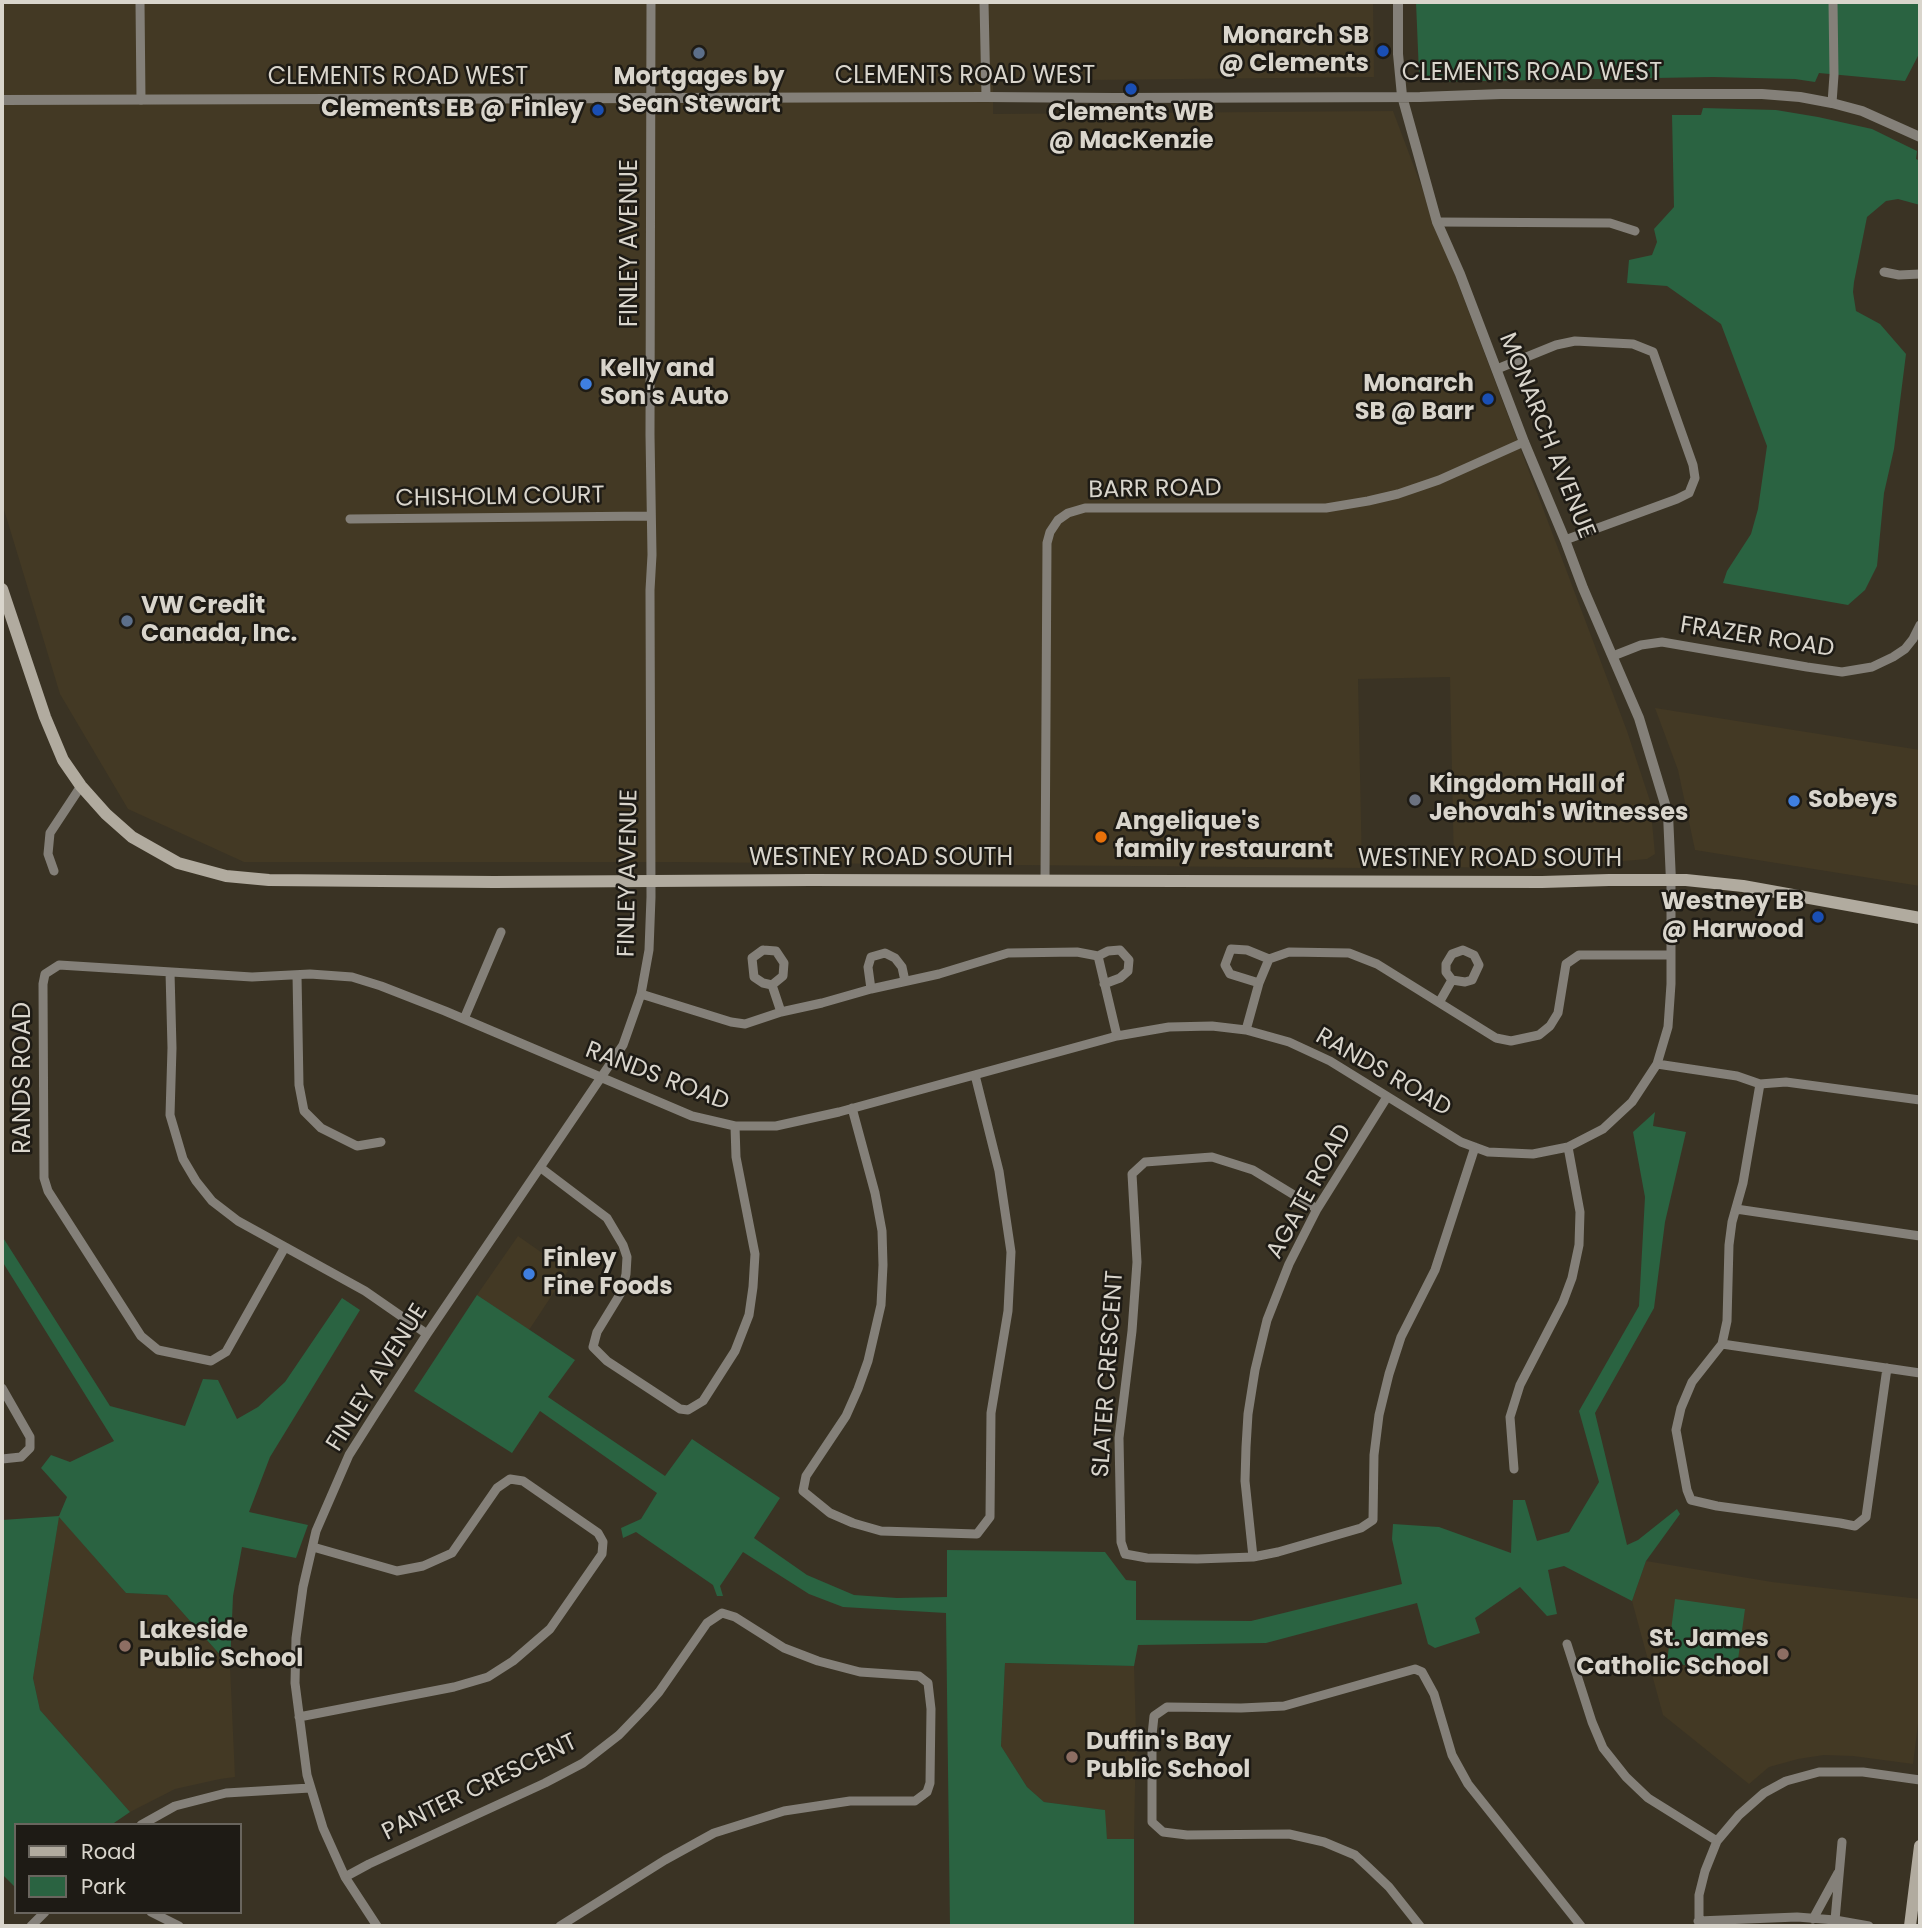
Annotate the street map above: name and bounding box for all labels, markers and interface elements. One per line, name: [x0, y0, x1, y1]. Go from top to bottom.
place label: Monarch SB @ Clements: [1218, 23, 1369, 79]
marker: Monarch SB @ Clements: [1375, 43, 1391, 59]
marker: Mortgages by Sean Stewart: [691, 45, 707, 61]
street label: CLEMENTS ROAD WEST: [1402, 60, 1662, 88]
street label: CLEMENTS ROAD WEST: [835, 63, 1095, 91]
street label: CLEMENTS ROAD WEST: [268, 64, 528, 92]
place label: Mortgages by Sean Stewart: [614, 64, 784, 120]
marker: Clements WB @ MacKenzie: [1123, 81, 1139, 97]
place label: Clements EB @ Finley: [321, 96, 584, 124]
place label: Clements WB @ MacKenzie: [1048, 100, 1214, 156]
marker: Clements EB @ Finley: [590, 102, 606, 118]
street label: FINLEY AVENUE: [617, 159, 645, 327]
street label: MONARCH AVENUE: [1492, 329, 1600, 543]
place label: Kelly and Son's Auto: [600, 356, 729, 412]
place label: Monarch SB @ Barr: [1355, 371, 1474, 427]
marker: Kelly and Son's Auto: [578, 376, 594, 392]
marker: Monarch SB @ Barr: [1480, 391, 1496, 407]
street label: BARR ROAD: [1088, 474, 1222, 506]
street label: CHISHOLM COURT: [395, 482, 605, 514]
place label: VW Credit Canada, Inc.: [141, 593, 297, 649]
street label: FRAZER ROAD: [1678, 612, 1836, 664]
marker: VW Credit Canada, Inc.: [119, 613, 135, 629]
place label: Kingdom Hall of Jehovah's Witnesses: [1429, 772, 1688, 828]
place label: Sobeys: [1808, 787, 1898, 815]
street label: FINLEY AVENUE: [613, 789, 645, 957]
marker: Kingdom Hall of Jehovah's Witnesses: [1407, 792, 1423, 808]
marker: Sobeys: [1786, 793, 1802, 809]
place label: Angelique's family restaurant: [1115, 809, 1333, 865]
marker: Angelique's family restaurant: [1093, 829, 1109, 845]
street label: WESTNEY ROAD SOUTH: [749, 845, 1013, 873]
street label: WESTNEY ROAD SOUTH: [1358, 846, 1622, 874]
place label: Westney EB @ Harwood: [1661, 889, 1804, 945]
marker: Westney EB @ Harwood: [1810, 909, 1826, 925]
street label: RANDS ROAD: [10, 1002, 38, 1154]
street label: RANDS ROAD: [1310, 1023, 1456, 1123]
street label: RANDS ROAD: [581, 1036, 733, 1118]
street label: AGATE ROAD: [1261, 1120, 1359, 1264]
place label: Finley Fine Foods: [543, 1246, 673, 1302]
marker: Finley Fine Foods: [521, 1266, 537, 1282]
street label: SLATER CRESCENT: [1087, 1270, 1131, 1478]
street label: FINLEY AVENUE: [321, 1299, 435, 1457]
place label: Lakeside Public School: [139, 1618, 303, 1674]
place label: St. James Catholic School: [1576, 1626, 1769, 1682]
marker: Lakeside Public School: [117, 1638, 133, 1654]
marker: St. James Catholic School: [1775, 1646, 1791, 1662]
street label: PANTER CRESCENT: [378, 1728, 582, 1848]
place label: Duffin's Bay Public School: [1086, 1729, 1250, 1785]
marker: Duffin's Bay Public School: [1064, 1749, 1080, 1765]
legend: [14, 1823, 242, 1914]
text: Road: [81, 1837, 136, 1866]
text: Park: [81, 1872, 126, 1901]

